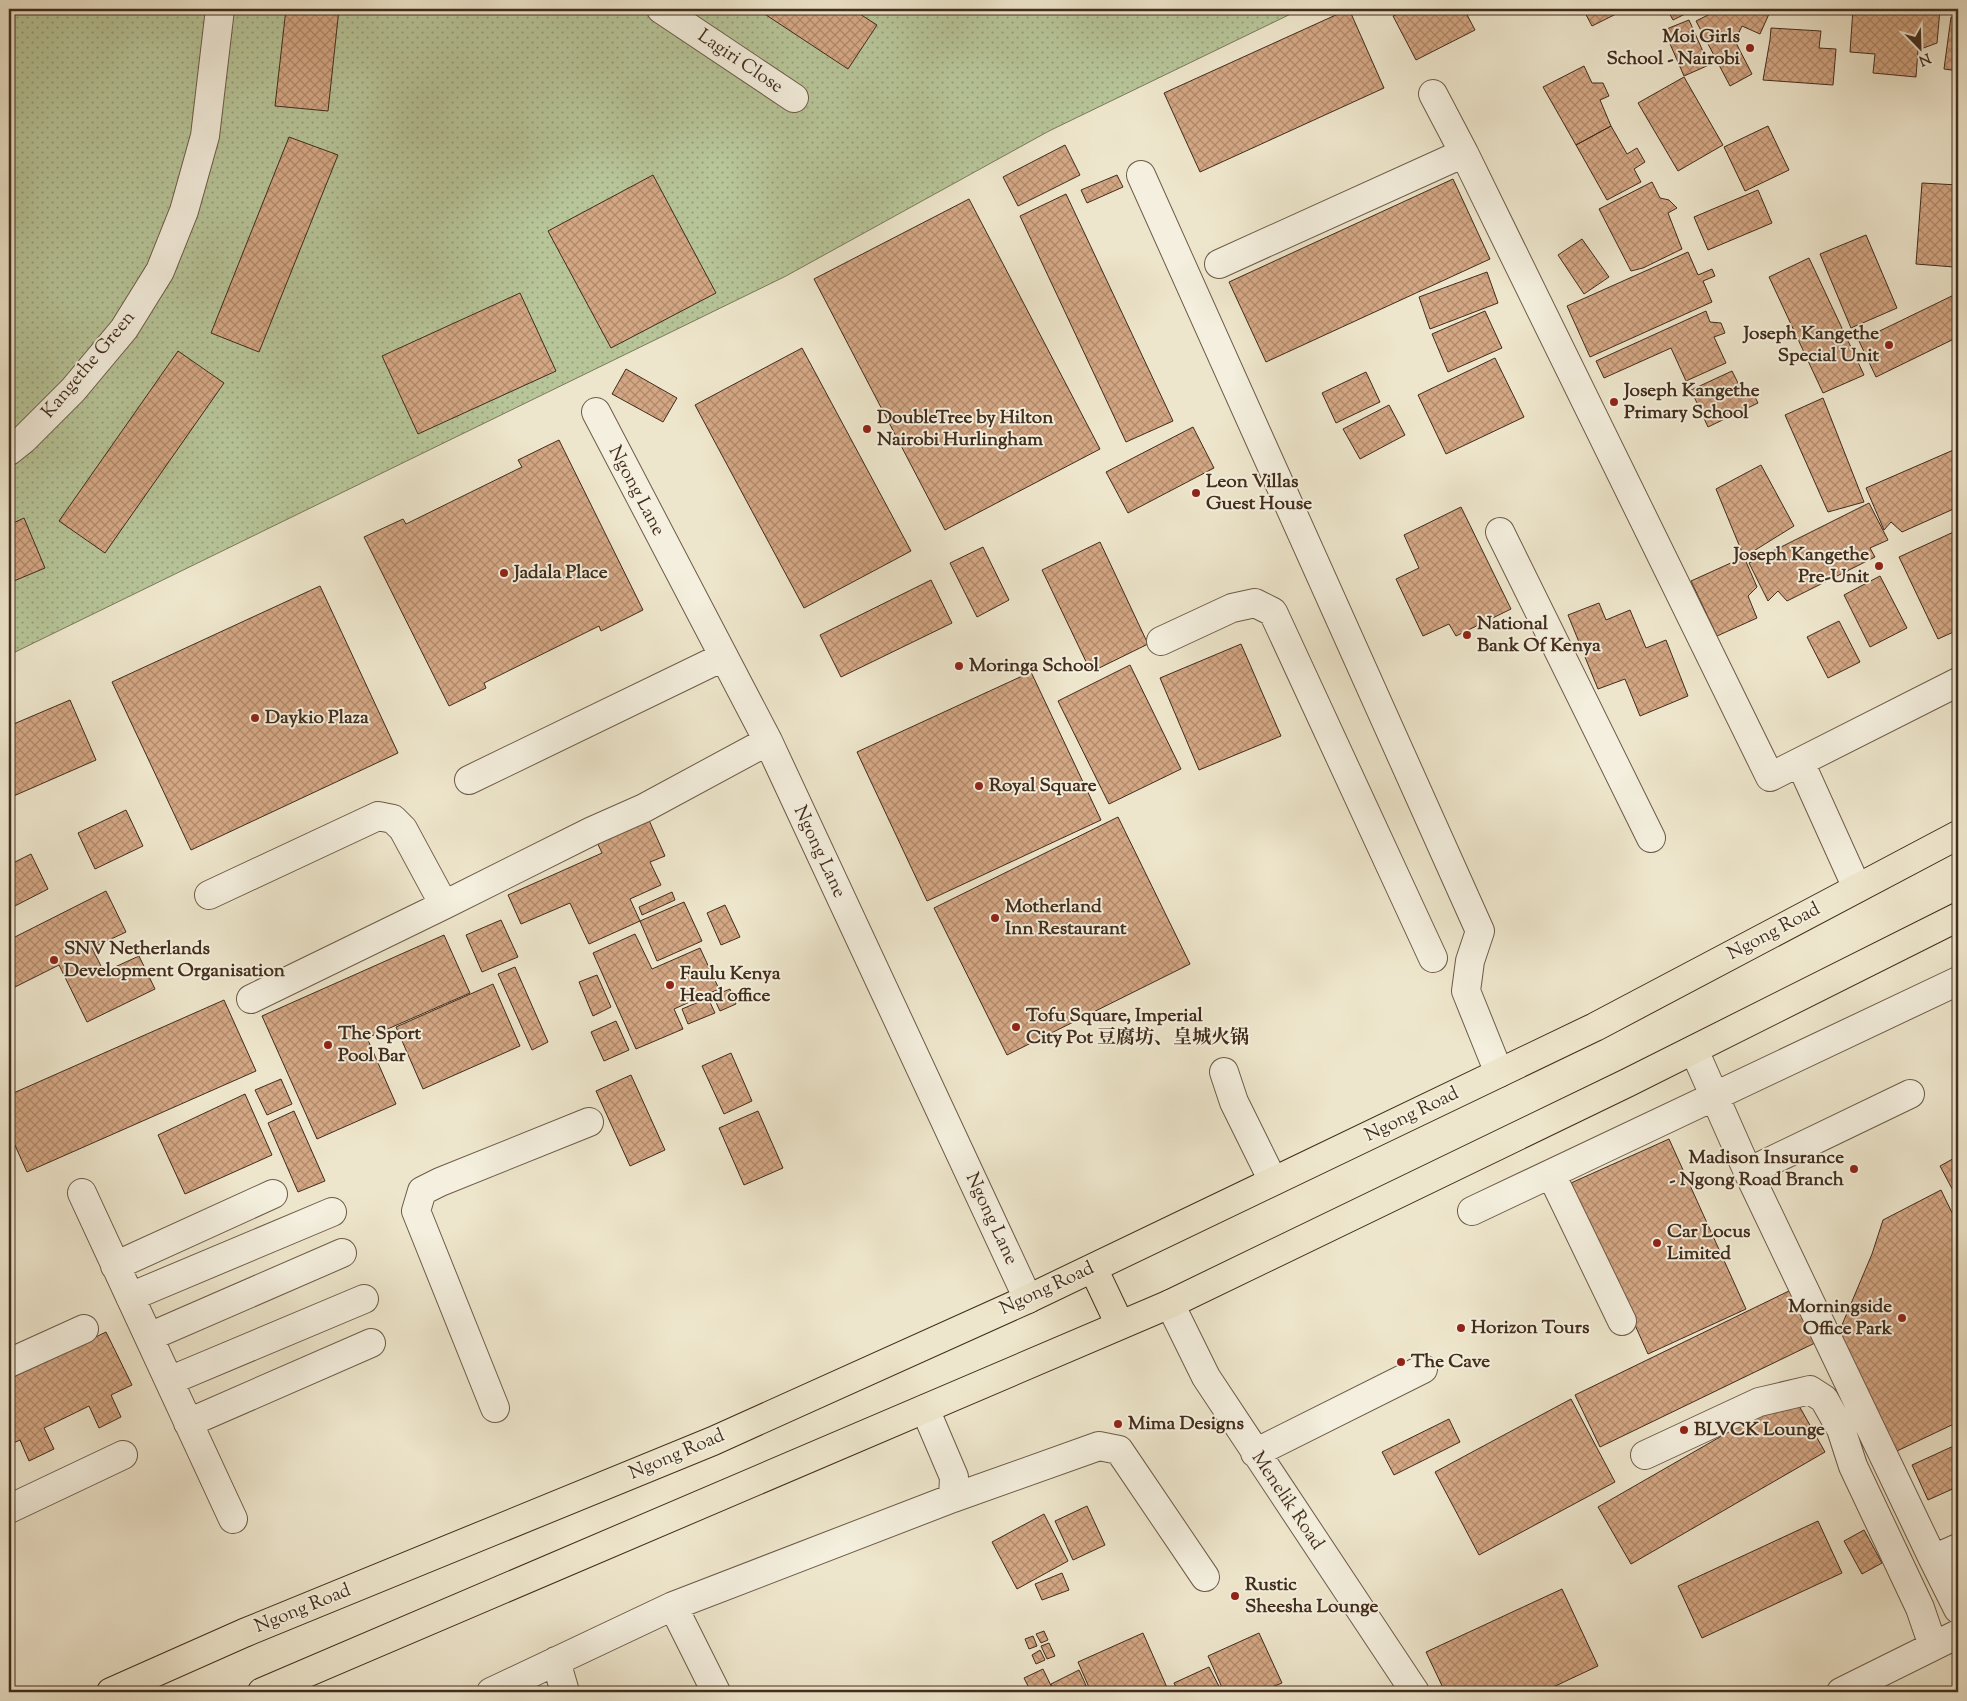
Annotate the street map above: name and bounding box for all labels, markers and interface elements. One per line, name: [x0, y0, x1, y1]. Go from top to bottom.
north arrow: [1894, 22, 1944, 72]
street label: Lagiri Close: [692, 23, 788, 101]
place label: Moi Girls School - Nairobi: [1606, 24, 1741, 73]
marker: Moi Girls School - Nairobi: [1744, 42, 1756, 54]
text: N: [1915, 47, 1933, 70]
street label: Kangethe Green: [36, 305, 142, 425]
place label: Joseph Kangethe Special Unit: [1742, 321, 1880, 370]
marker: Joseph Kangethe Special Unit: [1883, 339, 1895, 351]
place label: Joseph Kangethe Primary School: [1622, 378, 1760, 427]
marker: Joseph Kangethe Primary School: [1608, 396, 1620, 408]
place label: DoubleTree by Hilton Nairobi Hurlingham: [877, 405, 1054, 454]
marker: DoubleTree by Hilton Nairobi Hurlingham: [861, 423, 873, 435]
street label: Ngong Lane: [601, 441, 671, 541]
place label: Leon Villas Guest House: [1206, 469, 1312, 518]
marker: Leon Villas Guest House: [1190, 487, 1202, 499]
place label: Joseph Kangethe Pre-Unit: [1732, 542, 1869, 591]
place label: Jadala Place: [512, 560, 608, 587]
marker: Joseph Kangethe Pre-Unit: [1873, 560, 1885, 572]
marker: Jadala Place: [498, 567, 510, 579]
place label: National Bank Of Kenya: [1477, 611, 1601, 660]
marker: National Bank Of Kenya: [1461, 629, 1473, 641]
place label: Moringa School: [969, 653, 1100, 680]
marker: Moringa School: [953, 660, 965, 672]
place label: Daykio Plaza: [265, 705, 369, 732]
marker: Daykio Plaza: [249, 712, 261, 724]
place label: Royal Square: [989, 773, 1097, 800]
marker: Royal Square: [973, 780, 985, 792]
street label: Ngong Lane: [786, 801, 852, 903]
place label: Motherland Inn Restaurant: [1005, 894, 1127, 943]
street label: Ngong Road: [1723, 896, 1825, 968]
marker: Motherland Inn Restaurant: [989, 912, 1001, 924]
place label: SNV Netherlands Development Organisation: [64, 936, 286, 985]
marker: SNV Netherlands Development Organisation: [48, 954, 60, 966]
place label: Faulu Kenya Head office: [680, 961, 781, 1010]
marker: Faulu Kenya Head office: [664, 979, 676, 991]
place label: Tofu Square, Imperial City Pot 豆腐坊、皇城火锅: [1026, 1003, 1249, 1052]
place label: The Sport Pool Bar: [338, 1021, 422, 1070]
marker: Tofu Square, Imperial City Pot 豆腐坊、皇城火锅: [1010, 1021, 1022, 1033]
marker: The Sport Pool Bar: [322, 1039, 334, 1051]
street label: Ngong Road: [1360, 1080, 1464, 1149]
place label: Madison Insurance - Ngong Road Branch: [1669, 1145, 1845, 1194]
marker: Madison Insurance - Ngong Road Branch: [1848, 1163, 1860, 1175]
street label: Ngong Lane: [958, 1168, 1024, 1270]
place label: Car Locus Limited: [1667, 1219, 1751, 1268]
marker: Car Locus Limited: [1651, 1237, 1663, 1249]
street label: Ngong Road: [995, 1255, 1099, 1323]
place label: Morningside Office Park: [1788, 1294, 1893, 1343]
marker: Morningside Office Park: [1896, 1312, 1908, 1324]
place label: Horizon Tours: [1471, 1315, 1590, 1342]
marker: Horizon Tours: [1455, 1322, 1467, 1334]
place label: The Cave: [1411, 1349, 1490, 1376]
marker: The Cave: [1395, 1356, 1407, 1368]
place label: Mima Designs: [1128, 1411, 1245, 1438]
place label: BLVCK Lounge: [1694, 1417, 1825, 1444]
marker: Mima Designs: [1112, 1418, 1124, 1430]
street label: Ngong Road: [625, 1423, 729, 1487]
marker: BLVCK Lounge: [1678, 1424, 1690, 1436]
street label: Menelik Road: [1244, 1446, 1330, 1556]
place label: Rustic Sheesha Lounge: [1245, 1572, 1378, 1621]
street label: Ngong Road: [251, 1577, 355, 1641]
marker: Rustic Sheesha Lounge: [1229, 1590, 1241, 1602]

